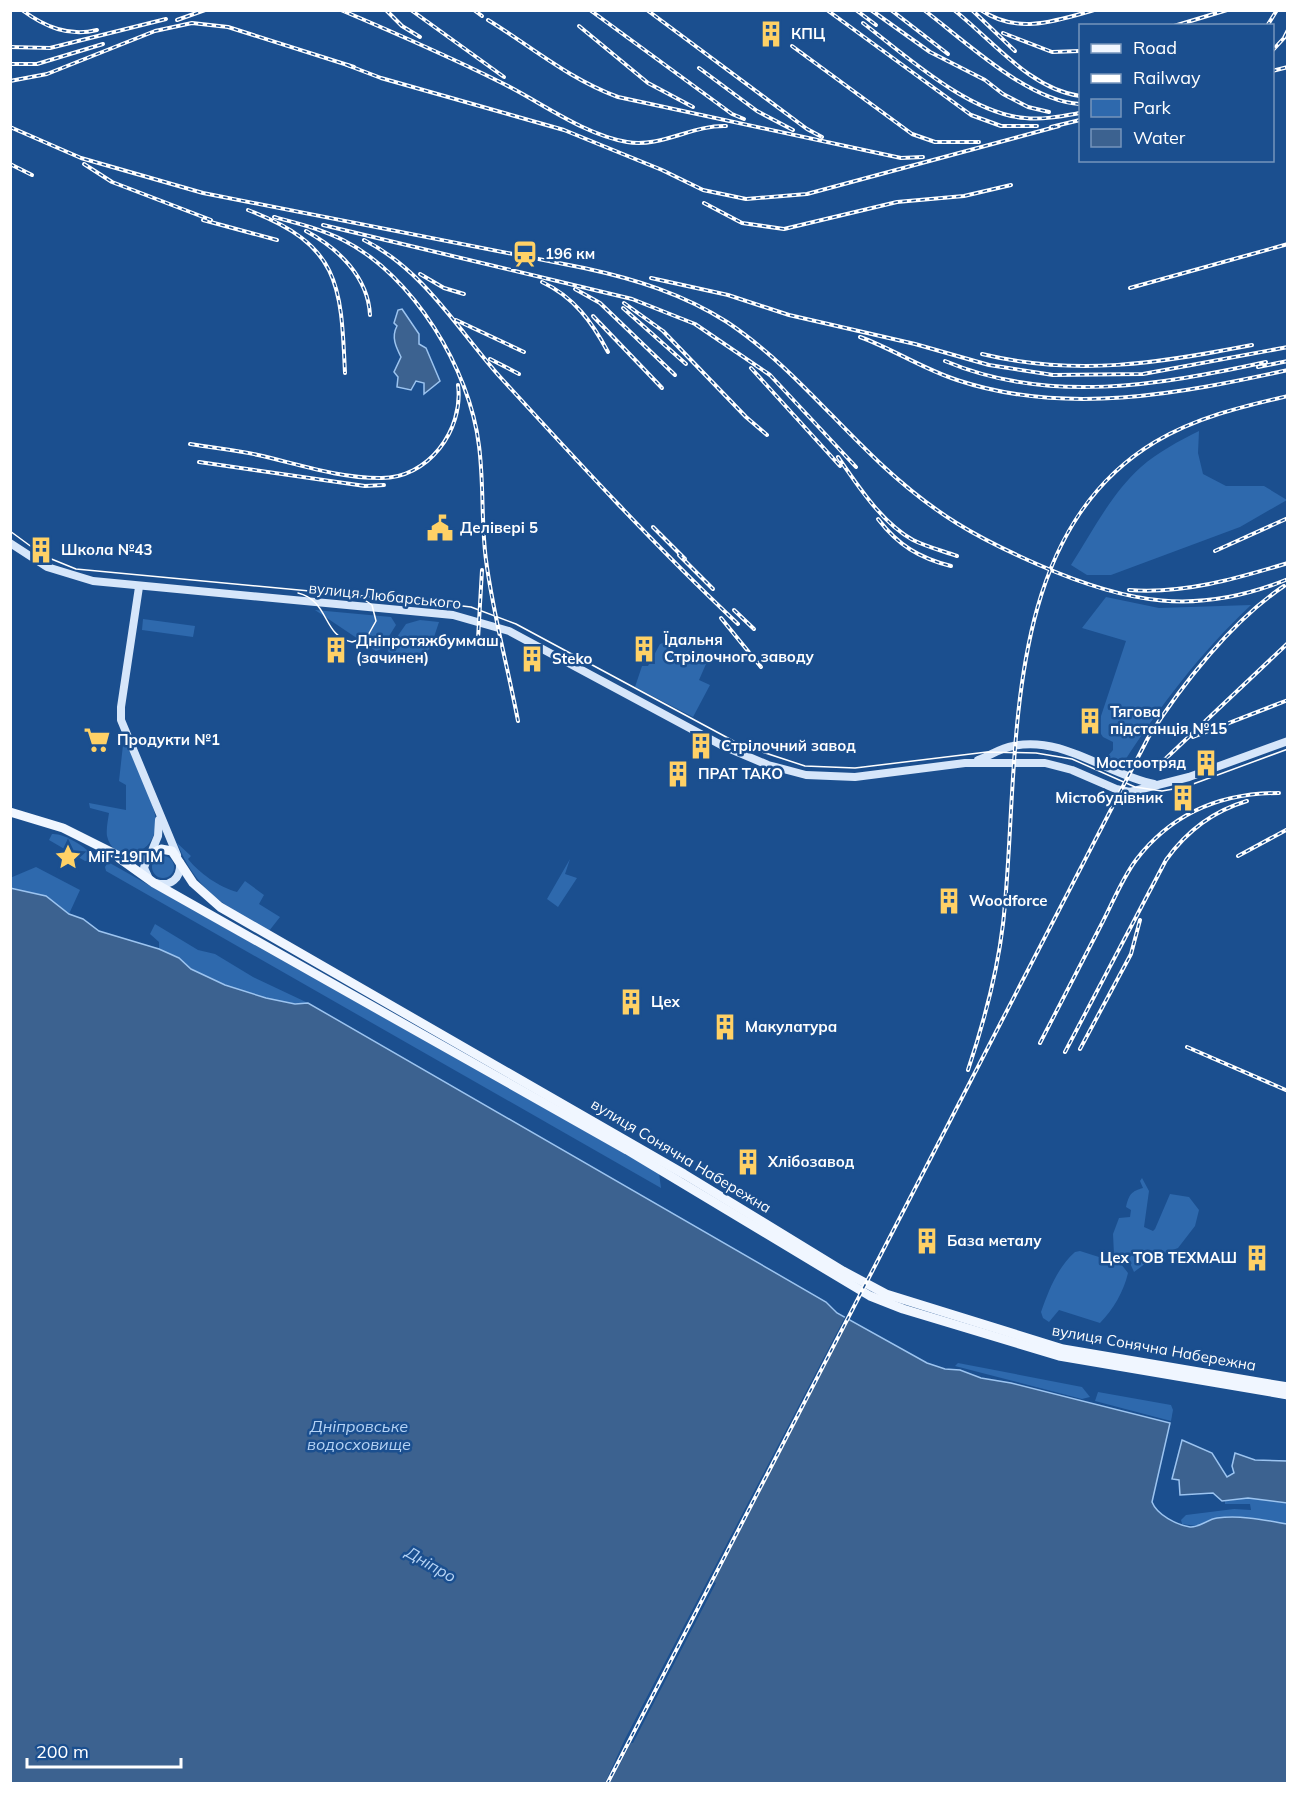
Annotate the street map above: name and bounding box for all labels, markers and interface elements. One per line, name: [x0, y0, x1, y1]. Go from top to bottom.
building icon: КПЦ: [756, 19, 786, 49]
place label: КПЦ: [791, 24, 825, 43]
legend: [1079, 24, 1274, 162]
text: Road: [1133, 36, 1177, 59]
text: Railway: [1133, 66, 1201, 89]
text: Park: [1133, 96, 1172, 119]
text: Water: [1133, 126, 1186, 149]
station icon: 196 км: [510, 239, 540, 269]
place label: 196 км: [545, 244, 595, 263]
public building icon: Делівері 5: [425, 513, 455, 543]
place label: Делівері 5: [460, 518, 538, 537]
building icon: Школа №43: [26, 535, 56, 565]
place label: Школа №43: [61, 540, 152, 559]
street label: вулиця Любарського: [308, 578, 462, 613]
place label: Їдальня Стрілочного заводу: [663, 630, 814, 666]
place label: Дніпротяжбуммаш (зачинен): [356, 631, 499, 667]
building icon: Їдальня Стрілочного заводу: [629, 634, 659, 664]
building icon: Дніпротяжбуммаш (зачинен): [321, 635, 351, 665]
building icon: Steko: [517, 644, 547, 674]
place label: Steko: [552, 649, 593, 668]
place label: Тягова пiдстанцiя №15: [1110, 702, 1227, 738]
building icon: Тягова пiдстанцiя №15: [1075, 706, 1105, 736]
supermarket icon: Продукти №1: [82, 725, 112, 755]
place label: Продукти №1: [117, 730, 220, 749]
building icon: Стрілочний завод: [686, 731, 716, 761]
place label: Стрілочний завод: [721, 736, 856, 755]
building icon: Мостоотряд: [1191, 748, 1221, 778]
place label: Мостоотряд: [1096, 753, 1187, 772]
building icon: ПРАТ ТАКО: [663, 759, 693, 789]
place label: ПРАТ ТАКО: [698, 764, 783, 783]
building icon: Містобудівник: [1168, 783, 1198, 813]
place label: Містобудівник: [1055, 788, 1163, 807]
place icon: МіГ-19ПМ: [53, 842, 83, 872]
place label: МіГ-19ПМ: [88, 847, 163, 866]
building icon: Woodforce: [934, 886, 964, 916]
place label: Woodforce: [969, 891, 1048, 910]
building icon: Цех: [616, 987, 646, 1017]
place label: Цех: [651, 992, 681, 1011]
building icon: Макулатура: [710, 1012, 740, 1042]
place label: Макулатура: [745, 1017, 837, 1036]
street label: вулиця Сонячна Набережна: [588, 1094, 775, 1217]
building icon: Хлібозавод: [733, 1147, 763, 1177]
place label: Хлібозавод: [767, 1152, 855, 1171]
building icon: База металу: [912, 1226, 942, 1256]
place label: База металу: [947, 1231, 1042, 1250]
building icon: Цех ТОВ ТЕХМАШ: [1242, 1243, 1272, 1273]
place label: Цех ТОВ ТЕХМАШ: [1100, 1248, 1237, 1267]
street label: вулиця Сонячна Набережна: [1051, 1320, 1258, 1375]
water label: Дніпровське водосховище: [307, 1416, 411, 1454]
water label: Дніпро: [401, 1541, 460, 1586]
scale bar: [27, 1731, 182, 1769]
text: 200 m: [36, 1740, 89, 1763]

